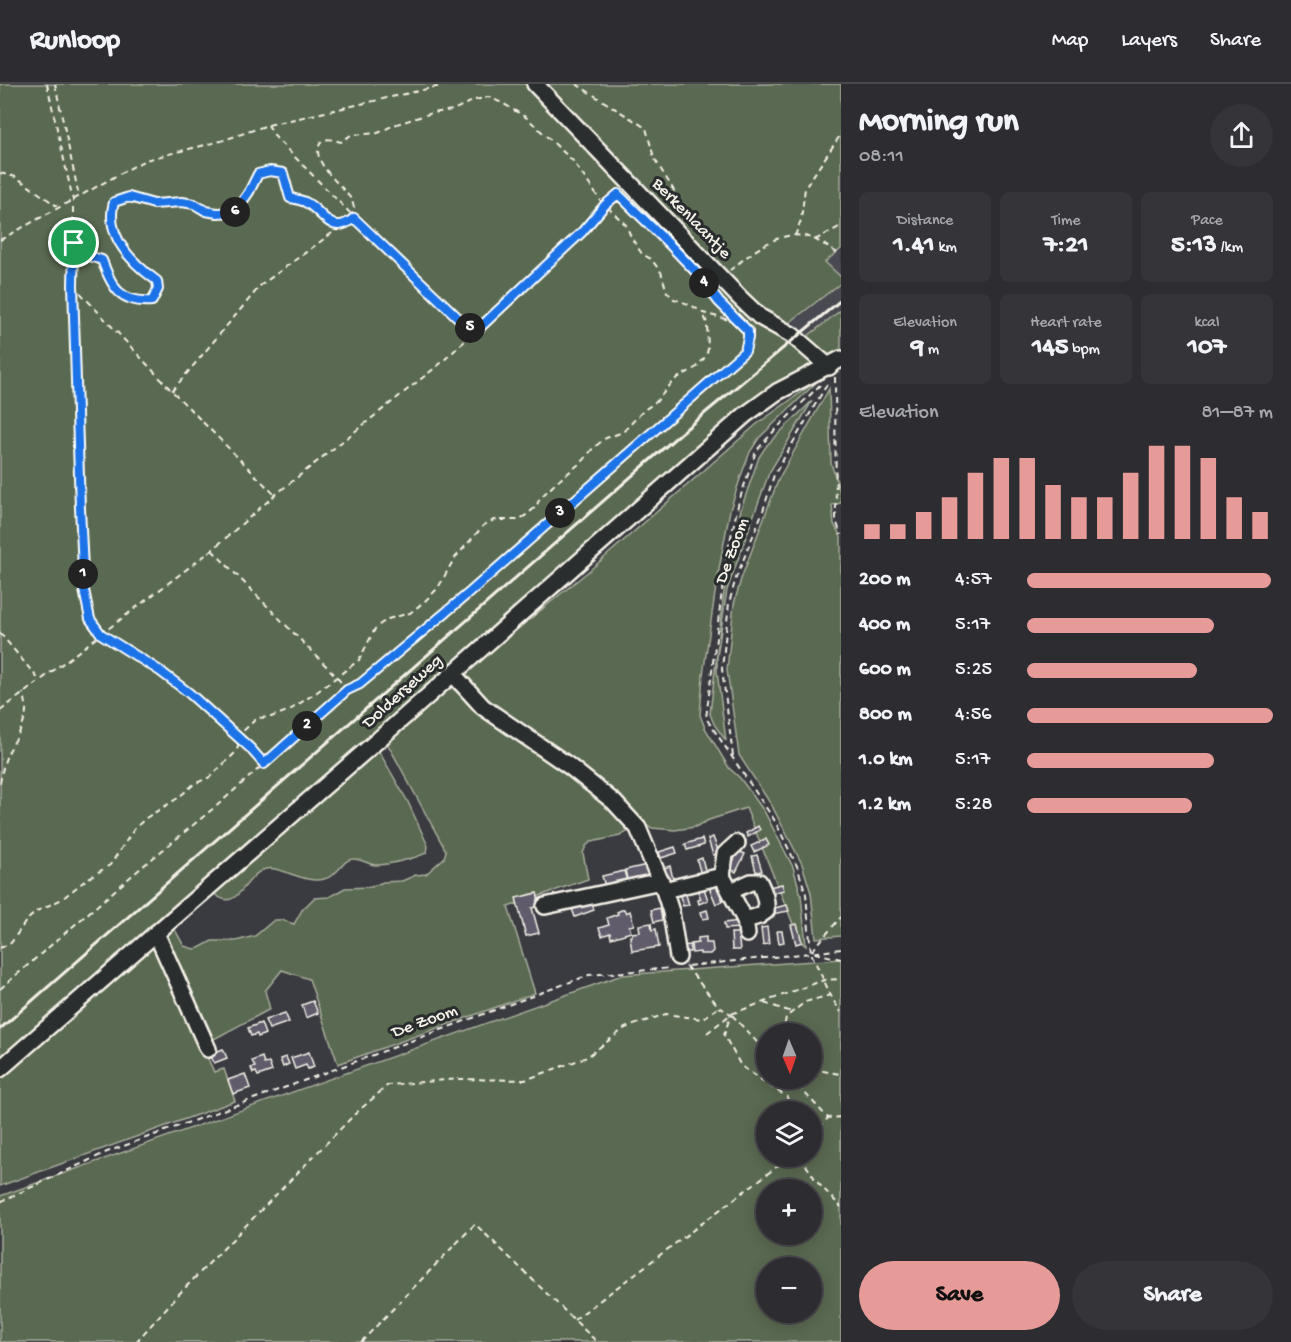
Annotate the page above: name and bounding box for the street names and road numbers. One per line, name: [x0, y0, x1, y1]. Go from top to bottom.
street label: Berkenlaantje: [646, 173, 736, 265]
street label: De Zoom: [711, 515, 755, 588]
street label: Dolderseweg: [358, 651, 447, 734]
street label: De Zoom: [388, 1000, 461, 1044]

